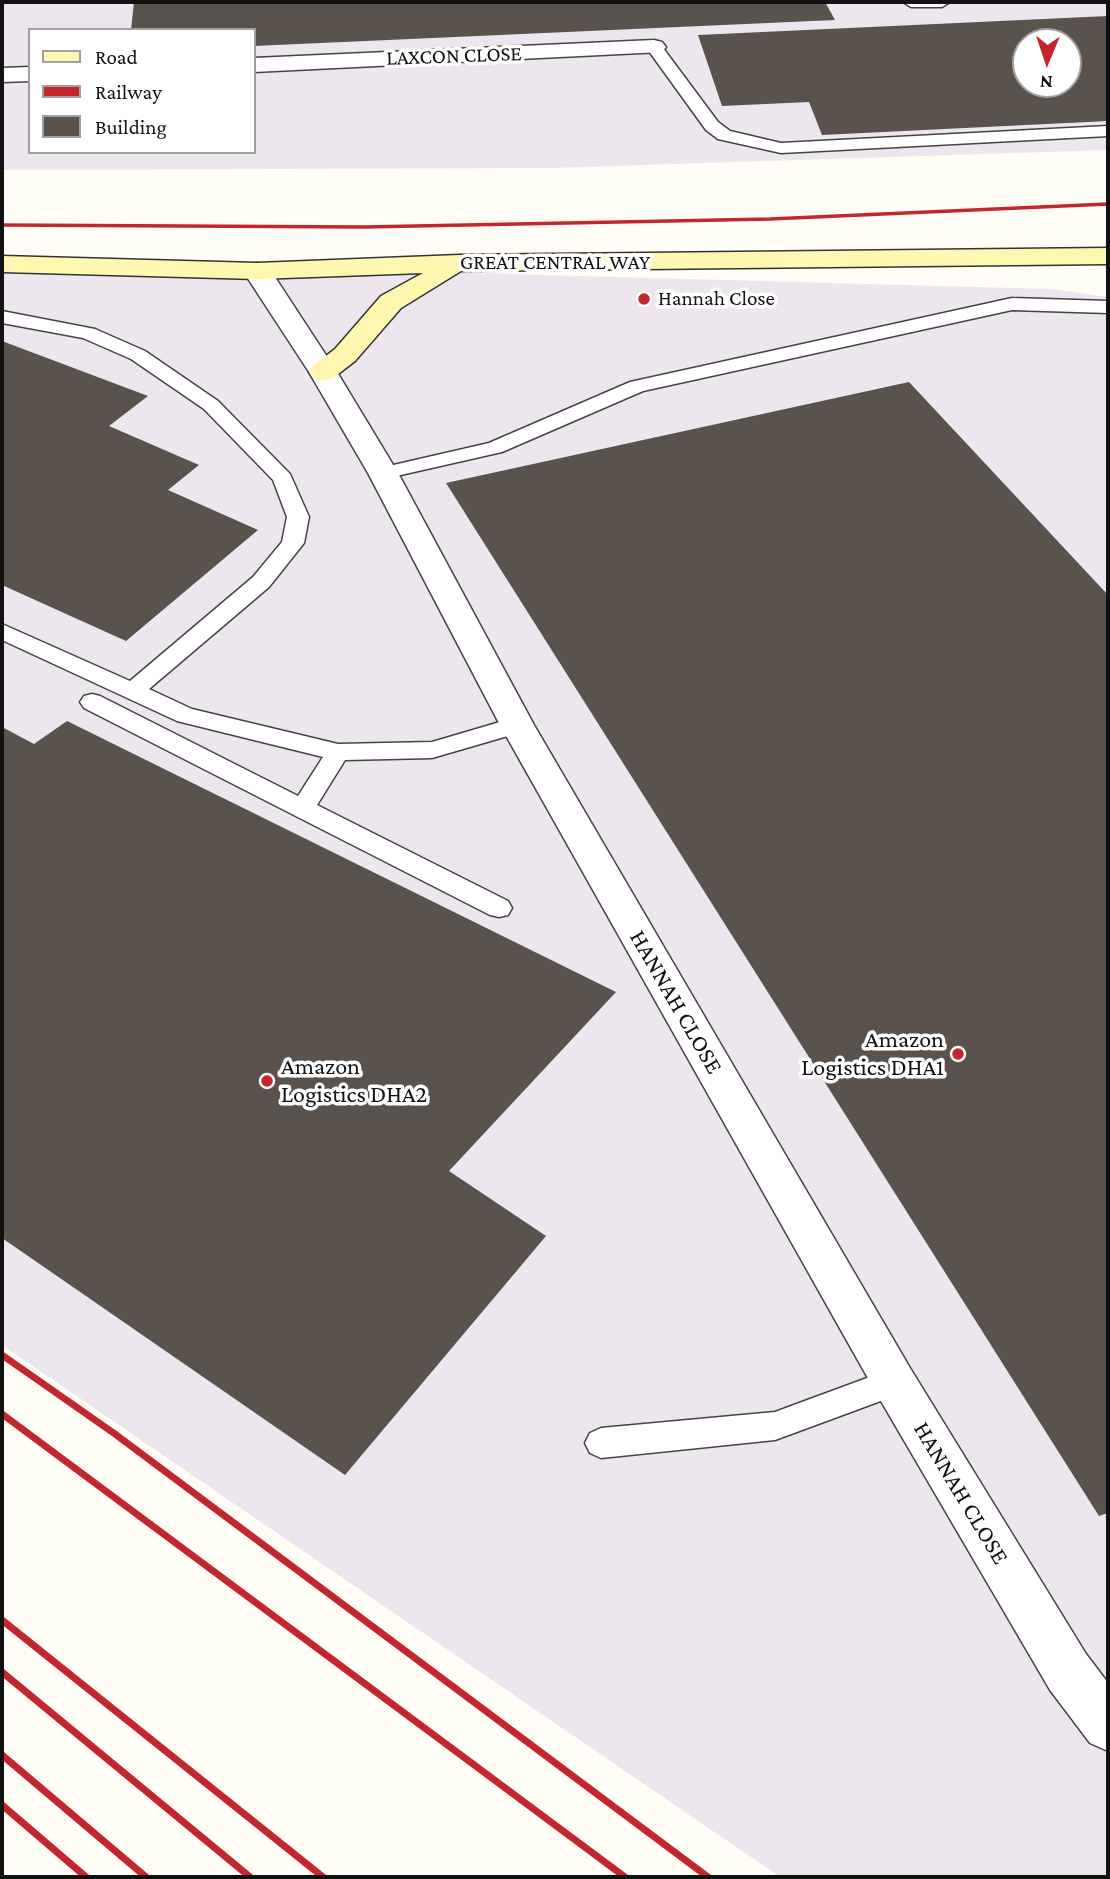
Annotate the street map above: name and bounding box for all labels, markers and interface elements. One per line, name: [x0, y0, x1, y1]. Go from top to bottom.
legend: [28, 28, 256, 154]
north arrow: [1012, 28, 1082, 98]
street label: LAXCON CLOSE: [386, 41, 522, 71]
text: Road: [95, 45, 138, 69]
text: N: [1039, 72, 1053, 93]
text: Railway: [95, 80, 162, 104]
text: Building: [95, 115, 167, 139]
street label: GREAT CENTRAL WAY: [460, 250, 650, 276]
place label: Hannah Close: [658, 286, 775, 312]
marker: Hannah Close: [636, 291, 652, 307]
street label: HANNAH CLOSE: [623, 925, 729, 1079]
place label: Amazon Logistics DHA1: [801, 1026, 944, 1082]
marker: Amazon Logistics DHA1: [950, 1046, 966, 1062]
place label: Amazon Logistics DHA2: [281, 1053, 427, 1109]
marker: Amazon Logistics DHA2: [259, 1073, 275, 1089]
street label: HANNAH CLOSE: [907, 1417, 1015, 1569]

